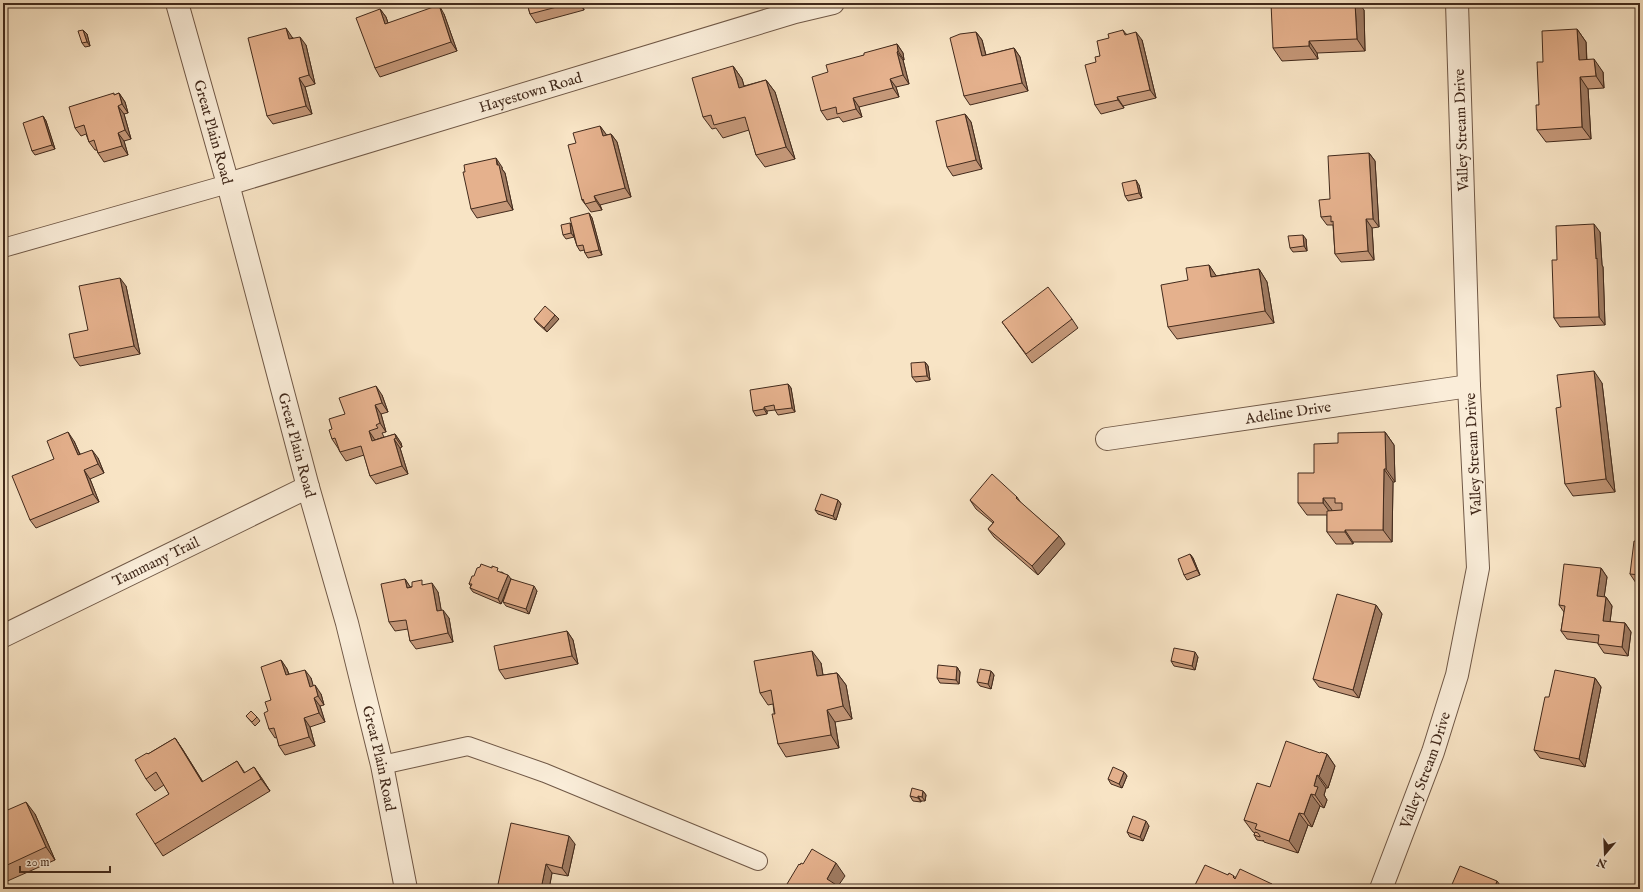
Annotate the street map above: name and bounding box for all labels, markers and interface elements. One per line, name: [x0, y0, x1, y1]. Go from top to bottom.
street label: Hayestown Road: [477, 68, 585, 117]
street label: Valley Stream Drive: [1450, 68, 1473, 193]
street label: Great Plain Road: [189, 78, 237, 188]
street label: Great Plain Road: [274, 391, 320, 501]
street label: Valley Stream Drive: [1461, 392, 1486, 517]
street label: Adeline Drive: [1243, 397, 1332, 429]
street label: Tammany Trail: [109, 532, 203, 591]
street label: Great Plain Road: [358, 704, 400, 814]
street label: Valley Stream Drive: [1396, 709, 1455, 832]
north arrow: [1585, 834, 1625, 874]
scale bar: [20, 848, 110, 874]
text: N: [1595, 854, 1610, 871]
text: 20 m: [26, 855, 49, 870]

